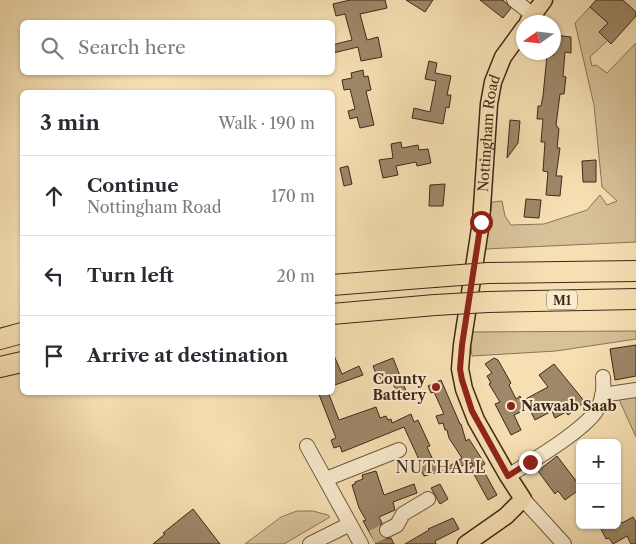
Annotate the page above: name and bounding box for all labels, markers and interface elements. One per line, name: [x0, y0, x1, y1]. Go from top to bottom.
north arrow: [516, 15, 561, 60]
search box: [20, 20, 335, 75]
icon: search: [38, 34, 66, 62]
text: Search here: [78, 36, 186, 59]
street label: Nottingham Road: [474, 72, 504, 193]
text: 3 min: [40, 110, 100, 135]
text: Walk · 190 m: [218, 113, 315, 133]
text: Continue: [87, 174, 179, 197]
icon: ahead: [40, 182, 68, 210]
text: 170 m: [271, 186, 315, 206]
text: Nottingham Road: [87, 197, 221, 217]
route start: [470, 211, 493, 234]
icon: left: [40, 262, 68, 290]
text: Turn left: [87, 264, 174, 287]
text: 20 m: [276, 266, 315, 286]
road number: M1: [547, 290, 577, 310]
icon: arrive: [40, 342, 68, 370]
text: Arrive at destination: [87, 344, 288, 367]
place label: County Battery: [372, 370, 426, 404]
marker: County Battery: [430, 381, 442, 393]
place label: Nawaab Saab: [521, 397, 617, 415]
marker: Nawaab Saab: [505, 400, 517, 412]
map controls: [576, 439, 621, 529]
button: +: [576, 439, 621, 484]
route end: [519, 451, 542, 474]
district label: NUTHALL: [395, 457, 487, 477]
button: −: [576, 484, 621, 529]

